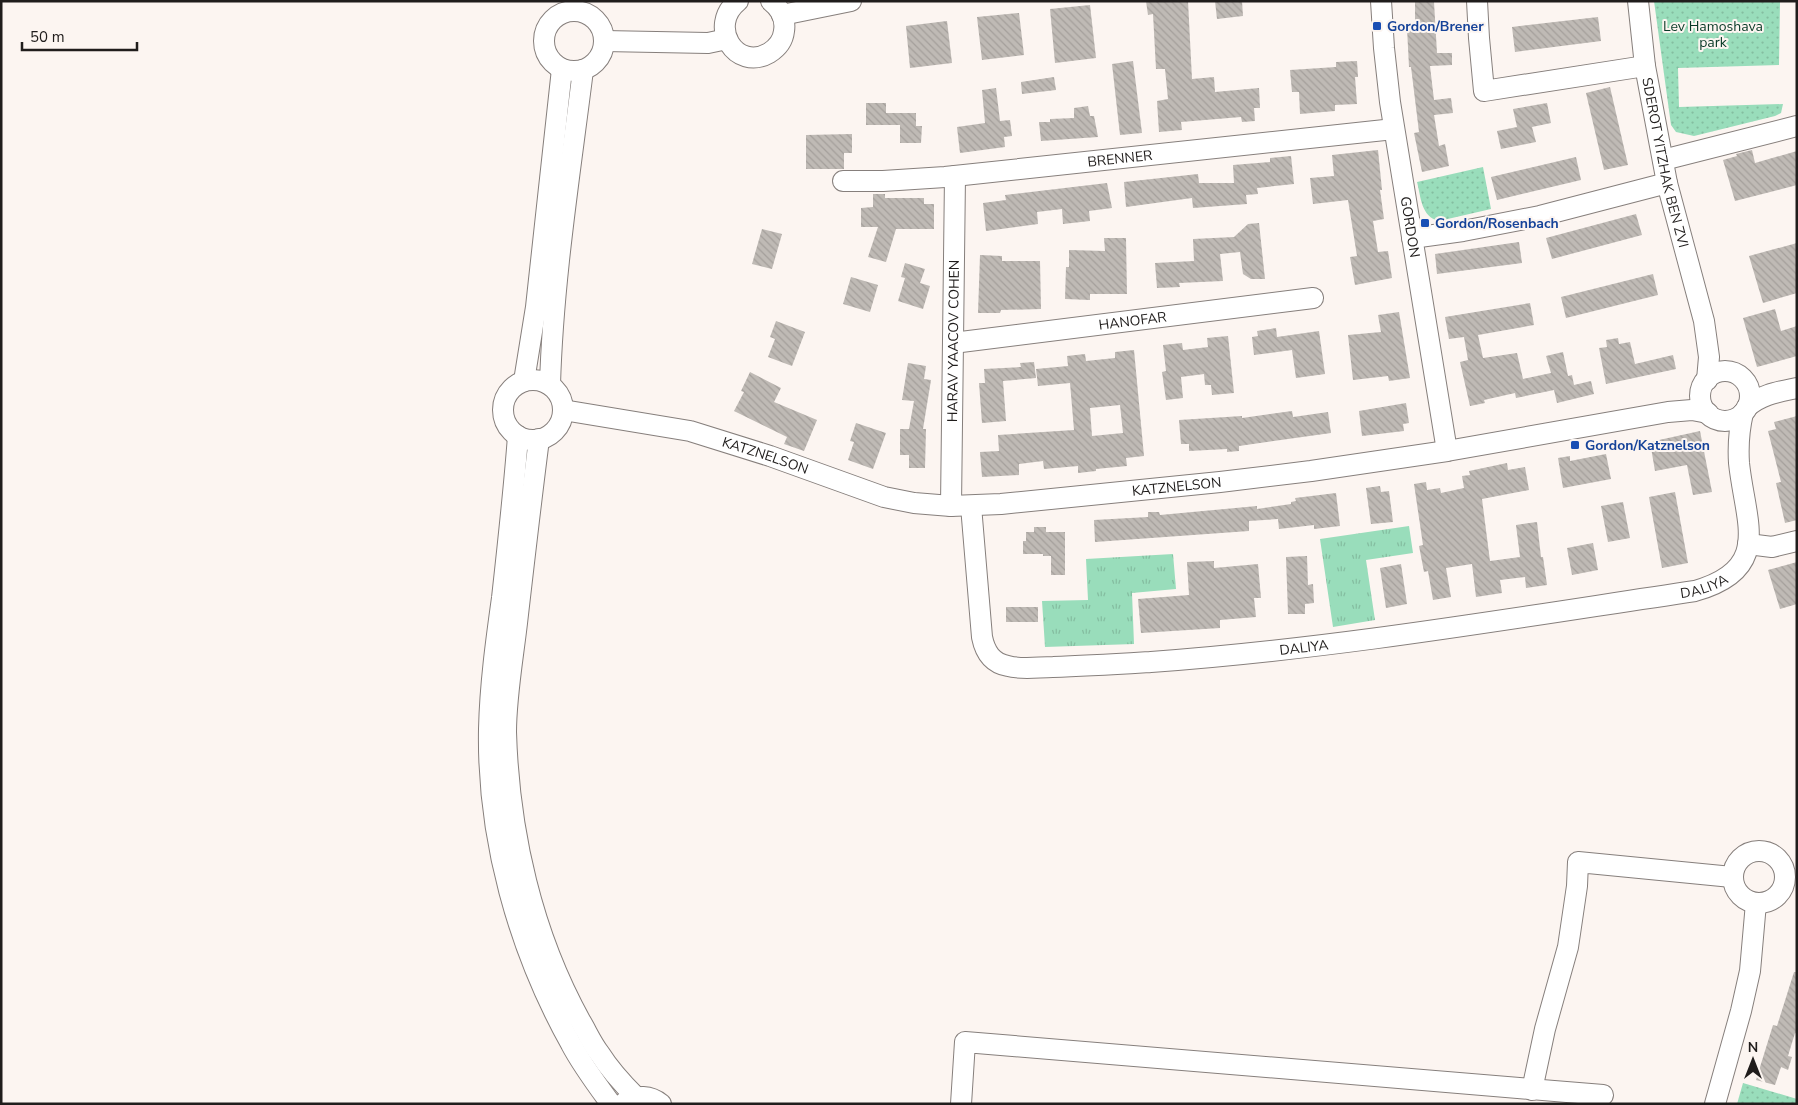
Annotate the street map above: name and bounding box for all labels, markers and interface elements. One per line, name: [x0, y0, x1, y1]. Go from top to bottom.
place label: Gordon/Brener: [1387, 17, 1484, 36]
park label: Lev Hamoshava park: [1663, 17, 1763, 52]
scale bar: [22, 20, 138, 52]
marker: Gordon/Brener: [1371, 20, 1383, 32]
text: 50 m: [30, 27, 65, 47]
street label: SDEROT YITZHAK BEN ZVI: [1638, 76, 1693, 250]
street label: BRENNER: [1086, 145, 1153, 171]
street label: GORDON: [1396, 195, 1425, 259]
place label: Gordon/Rosenbach: [1435, 214, 1559, 233]
marker: Gordon/Rosenbach: [1419, 217, 1431, 229]
street label: HARAV YAACOV COHEN: [943, 260, 963, 422]
street label: HANOFAR: [1097, 307, 1168, 334]
street label: KATZNELSON: [720, 432, 811, 479]
place label: Gordon/Katznelson: [1585, 436, 1710, 455]
marker: Gordon/Katznelson: [1569, 439, 1581, 451]
street label: KATZNELSON: [1131, 472, 1222, 500]
street label: DALIYA: [1679, 569, 1731, 603]
street label: DALIYA: [1278, 635, 1329, 660]
north arrow: [1728, 1035, 1778, 1085]
text: N: [1748, 1038, 1758, 1057]

